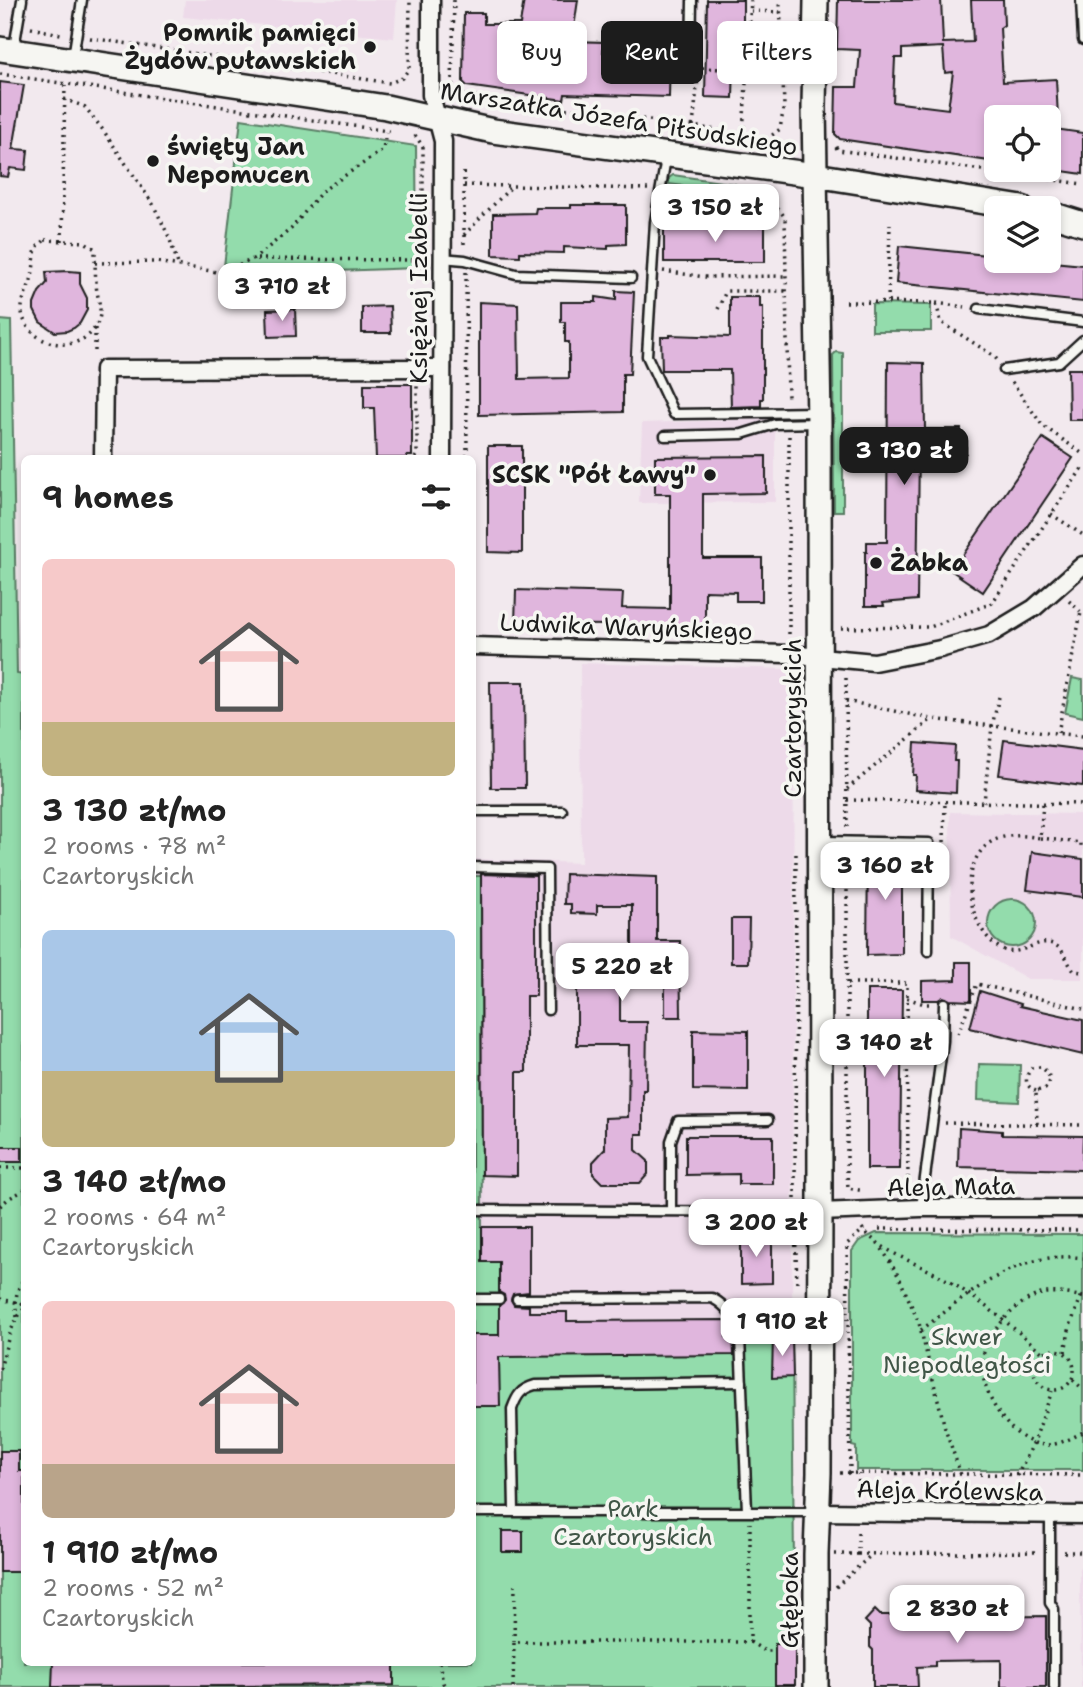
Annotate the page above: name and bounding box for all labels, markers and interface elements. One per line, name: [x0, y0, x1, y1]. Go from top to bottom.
place label: Pomnik pamięci Żydów puławskich: [125, 17, 356, 77]
chip: Buy: [497, 21, 587, 84]
chip: Rent: [601, 21, 703, 84]
chip: Filters: [717, 21, 837, 84]
marker: Pomnik pamięci Żydów puławskich: [362, 39, 378, 55]
street label: Marszałka Józefa Piłsudskiego: [438, 75, 800, 163]
map controls: [984, 105, 1061, 273]
button: locate: [984, 105, 1061, 182]
place label: święty Jan Nepomucen: [167, 131, 310, 191]
marker: święty Jan Nepomucen: [145, 153, 161, 169]
pin: 3 150 zł: [643, 184, 787, 244]
street label: Księżnej Izabelli: [403, 192, 435, 384]
text: 3 150 zł: [667, 192, 763, 222]
button: layers: [984, 196, 1061, 273]
pin: 3 710 zł: [210, 264, 354, 323]
text: 3 710 zł: [234, 271, 330, 301]
pin: 3 130 zł: [832, 428, 976, 487]
text: 3 130 zł: [855, 435, 953, 465]
place label: SCSK "Pół Ławy": [492, 459, 696, 491]
marker: SCSK "Pół Ławy": [702, 467, 718, 483]
text: 9 homes: [42, 477, 174, 518]
icon: filters: [417, 478, 455, 516]
place label: Żabka: [890, 547, 969, 579]
marker: Żabka: [868, 555, 884, 571]
icon: home: [186, 604, 312, 730]
street label: Ludwika Waryńskiego: [499, 607, 753, 647]
street label: Czartoryskich: [777, 638, 809, 798]
text: 3 130 zł/mo: [42, 790, 226, 831]
text: 2 rooms · 78 m²: [42, 831, 226, 861]
pin: 3 160 zł: [813, 842, 957, 902]
text: 3 160 zł: [836, 850, 934, 880]
text: Czartoryskich: [42, 861, 195, 891]
pin: 5 220 zł: [550, 944, 694, 1003]
text: 5 220 zł: [572, 951, 672, 981]
icon: home: [186, 975, 312, 1101]
pin: 3 140 zł: [812, 1020, 956, 1079]
text: 3 140 zł: [835, 1027, 933, 1057]
text: 3 140 zł/mo: [42, 1161, 227, 1202]
street label: Aleja Mała: [887, 1170, 1015, 1204]
pin: 3 200 zł: [684, 1200, 828, 1259]
text: 2 rooms · 64 m²: [42, 1202, 226, 1232]
text: 3 200 zł: [705, 1207, 807, 1237]
text: Czartoryskich: [42, 1232, 195, 1262]
pin: 1 910 zł: [710, 1298, 854, 1358]
text: 1 910 zł: [737, 1306, 827, 1336]
park label: Skwer Niepodległości: [883, 1321, 1051, 1381]
icon: home: [186, 1346, 312, 1472]
street label: Aleja Królewska: [856, 1473, 1044, 1509]
park label: Park Czartoryskich: [553, 1493, 713, 1553]
text: 1 910 zł/mo: [42, 1532, 218, 1573]
street label: Głęboka: [774, 1551, 806, 1648]
text: 2 rooms · 52 m²: [42, 1573, 224, 1603]
pin: 2 830 zł: [885, 1586, 1029, 1645]
text: 2 830 zł: [906, 1593, 1009, 1623]
text: Czartoryskich: [42, 1603, 195, 1633]

